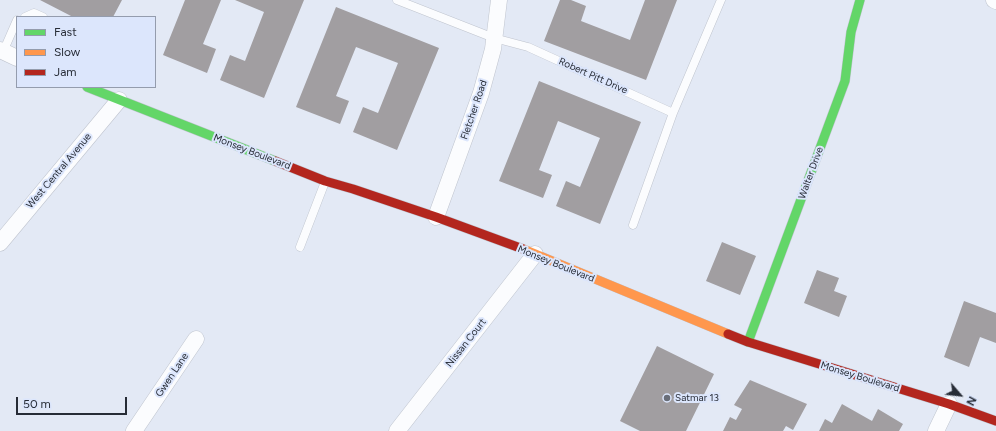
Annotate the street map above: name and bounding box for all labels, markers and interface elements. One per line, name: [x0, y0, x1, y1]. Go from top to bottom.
legend: [16, 16, 156, 88]
text: Fast: [54, 25, 77, 39]
text: Slow: [54, 45, 80, 59]
street label: Robert Pitt Drive: [557, 55, 629, 97]
text: Jam: [54, 65, 77, 79]
street label: Fletcher Road: [458, 79, 490, 141]
street label: West Central Avenue: [24, 131, 94, 211]
street label: Monsey Boulevard: [212, 132, 292, 172]
street label: Walter Drive: [796, 145, 826, 201]
street label: Monsey Boulevard: [516, 243, 596, 285]
street label: Nissan Court: [443, 316, 489, 370]
street label: Gwen Lane: [153, 351, 191, 399]
street label: Monsey Boulevard: [819, 359, 901, 395]
north arrow: [940, 375, 980, 415]
scale bar: [18, 389, 129, 415]
place label: Satmar 13: [675, 392, 719, 404]
marker: Satmar 13: [662, 393, 672, 403]
text: N: [963, 394, 979, 408]
text: 50 m: [23, 397, 51, 411]

